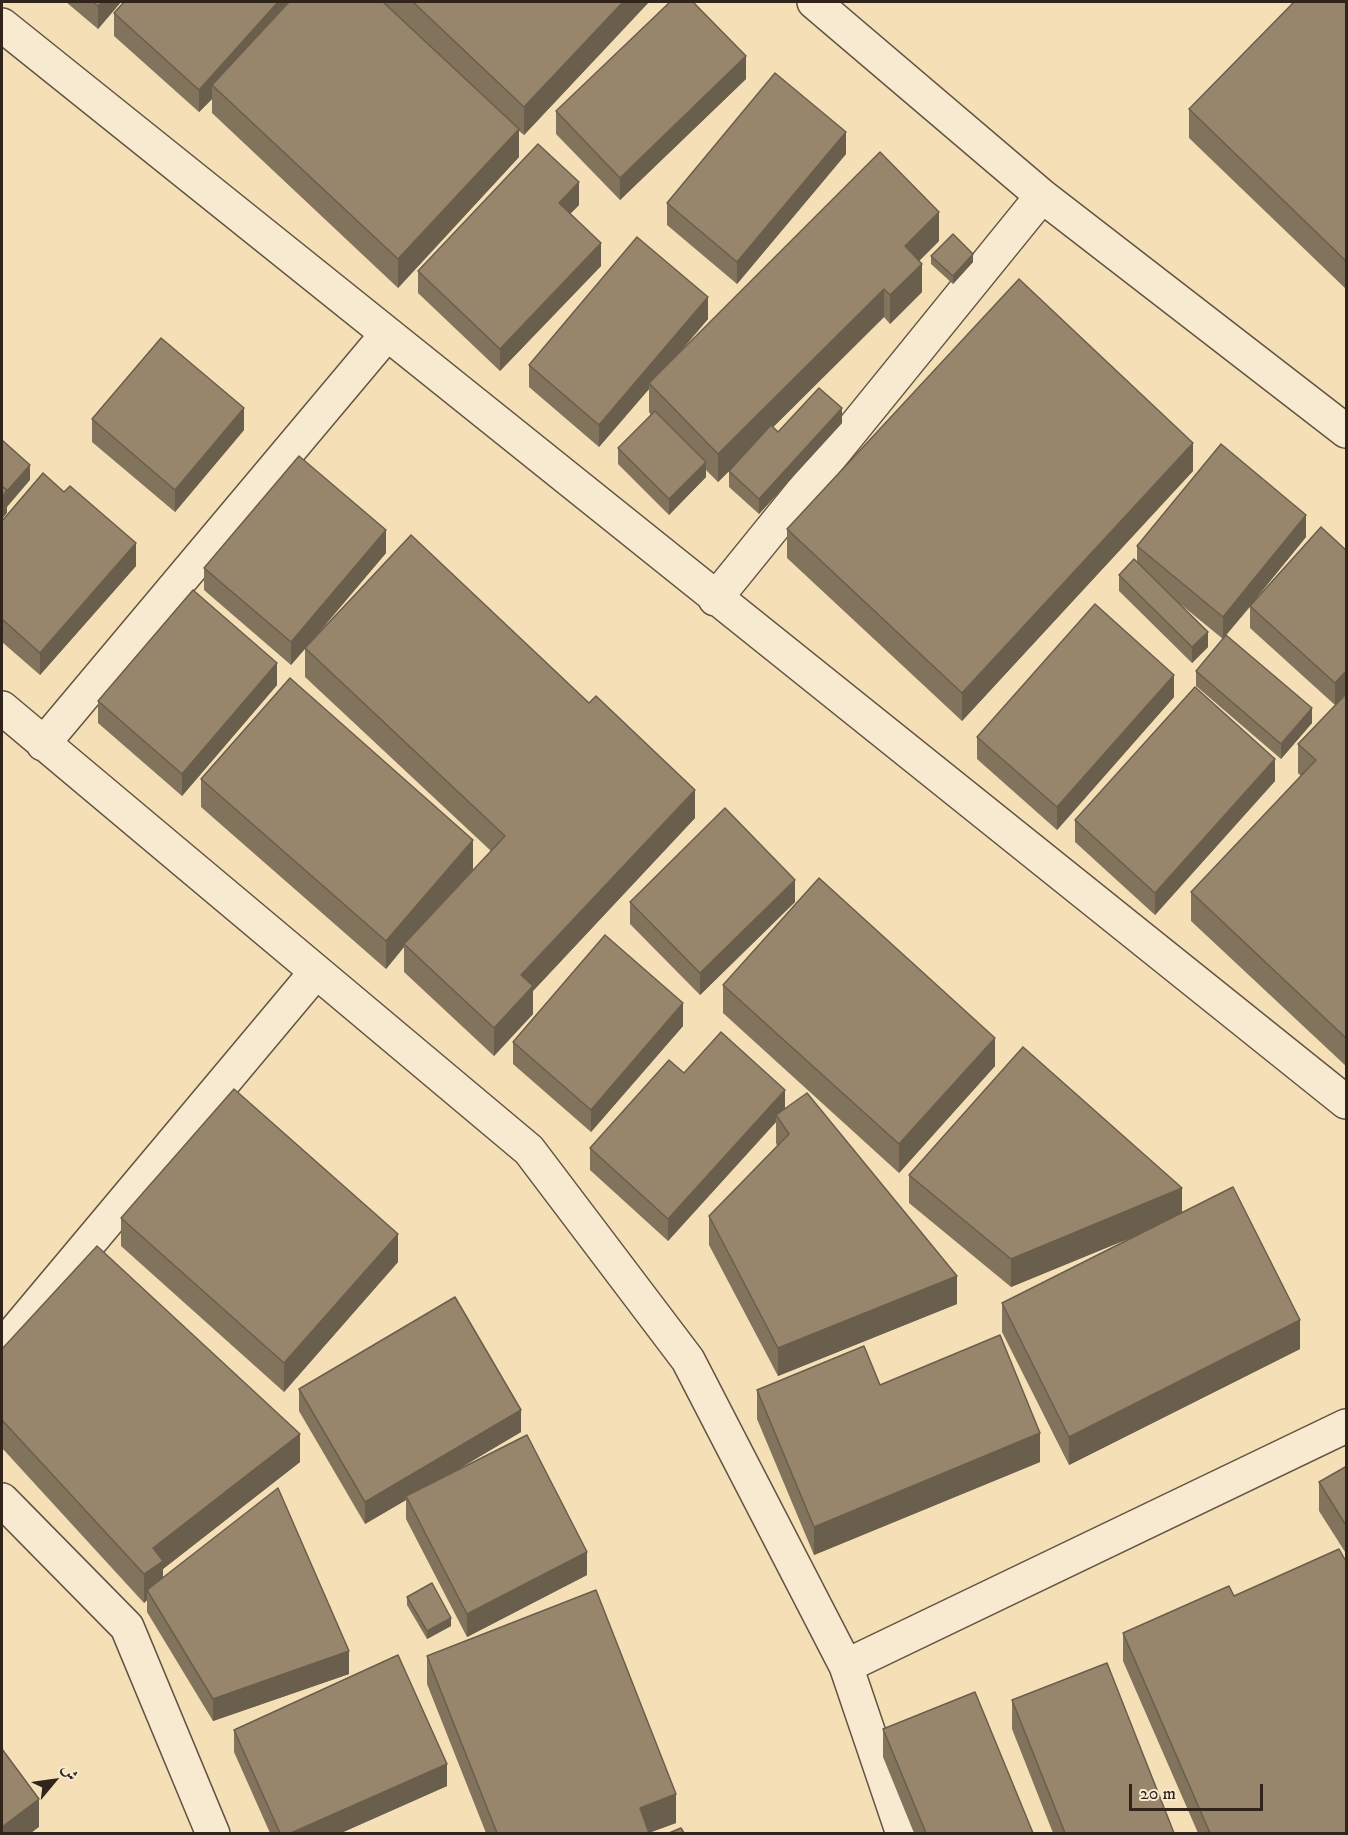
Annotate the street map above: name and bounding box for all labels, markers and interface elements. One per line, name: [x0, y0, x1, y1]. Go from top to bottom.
north arrow: [24, 1751, 84, 1811]
text: ش: [57, 1760, 82, 1784]
scale bar: [1132, 1772, 1266, 1810]
text: 20 m: [1140, 1783, 1176, 1805]

